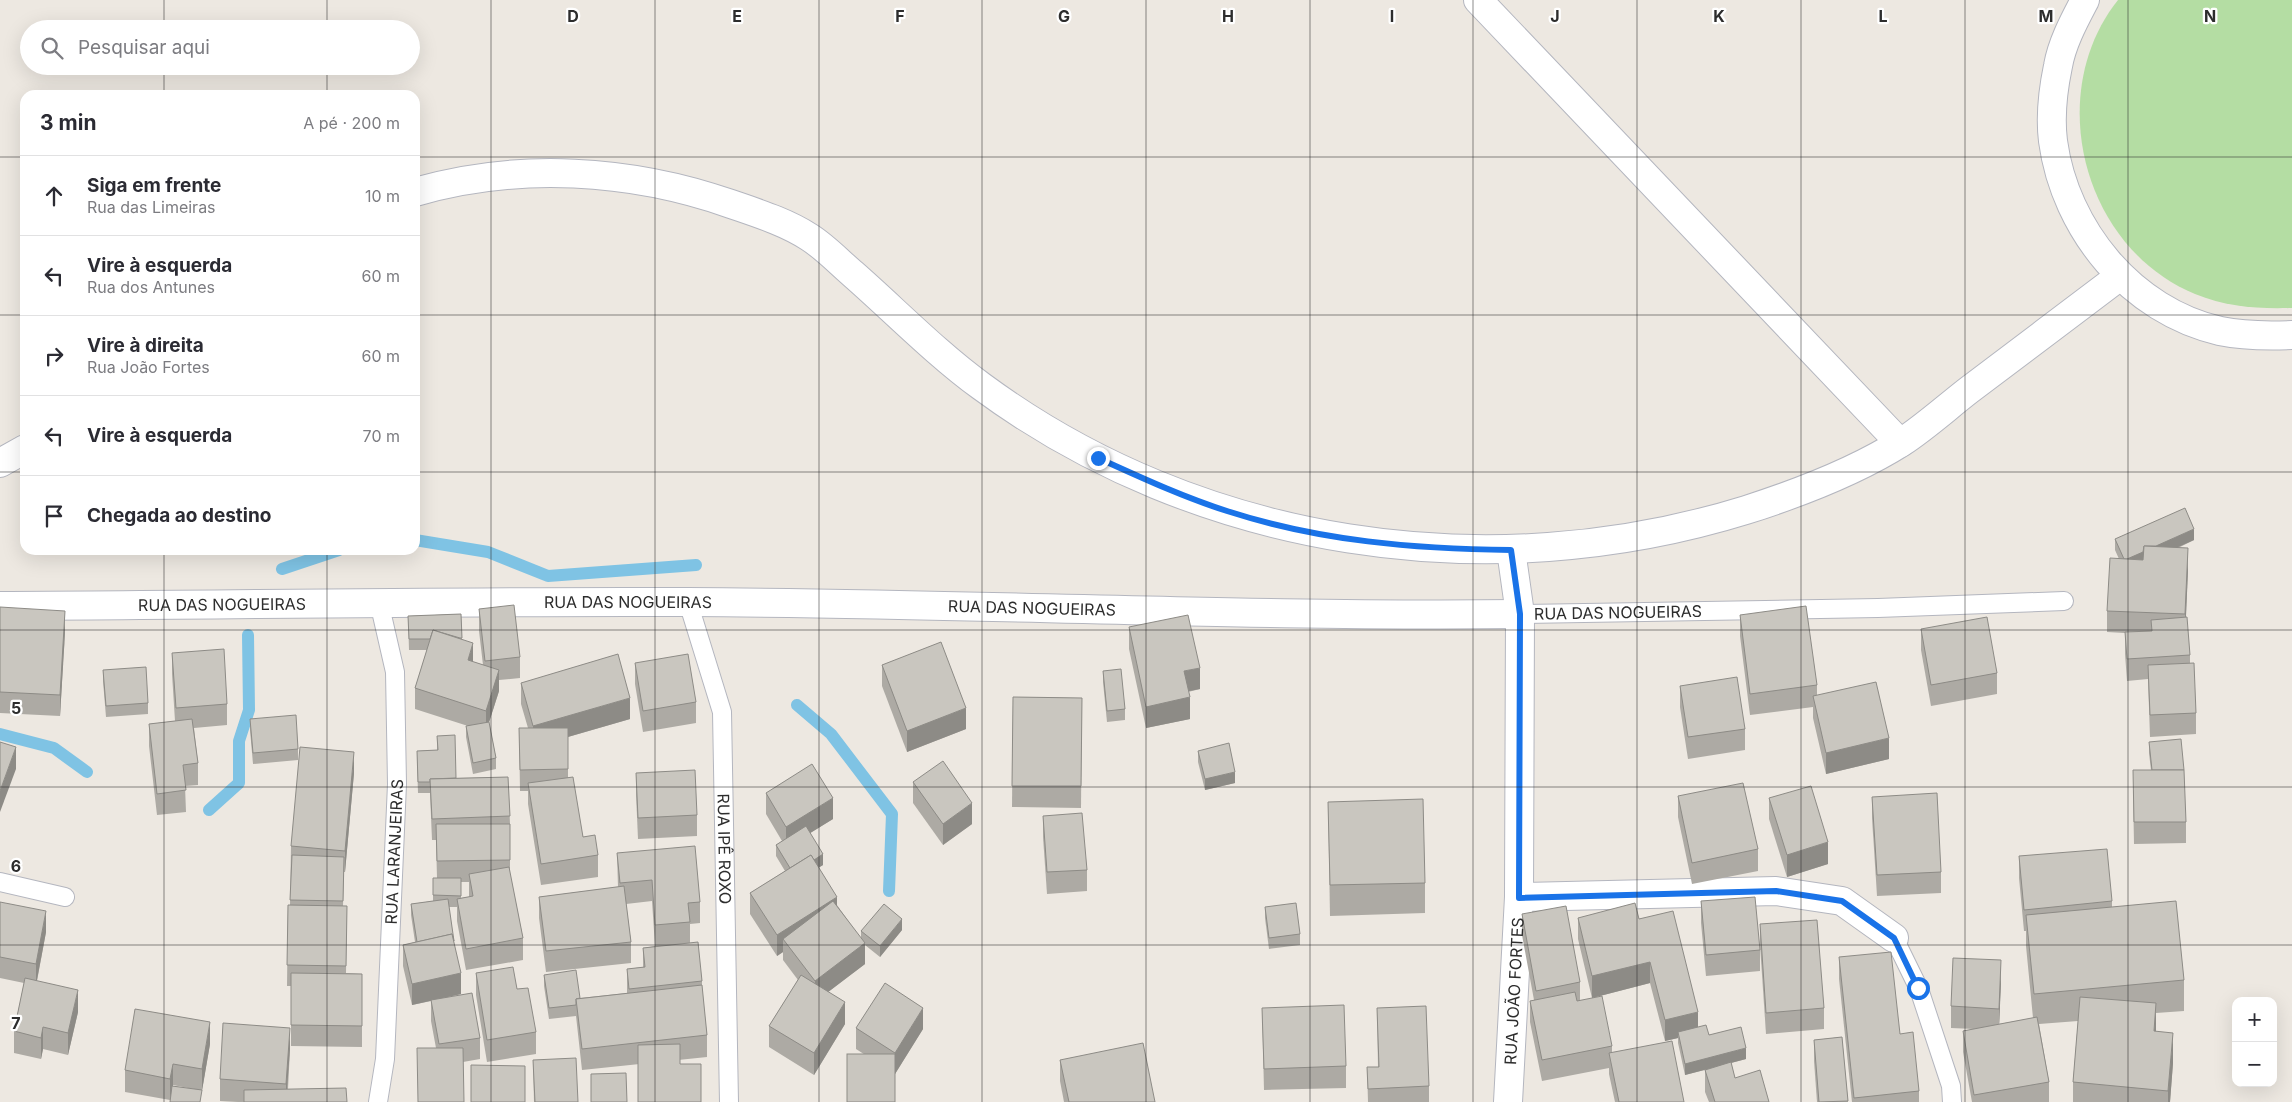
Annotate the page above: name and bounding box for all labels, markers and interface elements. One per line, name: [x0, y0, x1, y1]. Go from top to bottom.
text: D: [567, 6, 579, 26]
text: E: [732, 6, 742, 26]
text: F: [895, 6, 905, 26]
text: G: [1058, 6, 1070, 26]
text: H: [1222, 6, 1234, 26]
text: I: [1390, 6, 1394, 26]
text: J: [1550, 6, 1560, 26]
text: K: [1713, 6, 1725, 26]
text: L: [1878, 6, 1888, 26]
text: M: [2039, 6, 2053, 26]
text: N: [2204, 6, 2216, 26]
search box: [20, 20, 420, 75]
icon: search: [38, 34, 66, 62]
text: Pesquisar aqui: [78, 36, 210, 59]
text: 3 min: [40, 110, 96, 135]
text: A pé · 200 m: [303, 113, 400, 133]
text: Siga em frente: [87, 174, 221, 197]
icon: ahead: [40, 182, 68, 210]
text: 10 m: [365, 186, 400, 206]
text: Rua das Limeiras: [87, 197, 216, 217]
text: Vire à esquerda: [87, 254, 232, 277]
icon: left: [40, 262, 68, 290]
text: 60 m: [361, 266, 400, 286]
text: Rua dos Antunes: [87, 277, 215, 297]
text: Vire à direita: [87, 334, 204, 357]
icon: right: [40, 342, 68, 370]
text: 60 m: [361, 346, 400, 366]
text: Rua João Fortes: [87, 357, 210, 377]
icon: left: [40, 422, 68, 450]
text: Vire à esquerda: [87, 424, 232, 447]
text: 70 m: [363, 426, 400, 446]
route end: [1087, 447, 1110, 470]
icon: arrive: [40, 502, 68, 530]
text: Chegada ao destino: [87, 504, 271, 527]
street label: RUA DAS NOGUEIRAS: [544, 592, 712, 612]
street label: RUA DAS NOGUEIRAS: [138, 594, 306, 615]
street label: RUA DAS NOGUEIRAS: [948, 596, 1116, 620]
street label: RUA DAS NOGUEIRAS: [1534, 601, 1702, 624]
text: 5: [11, 698, 21, 718]
street label: RUA LARANJEIRAS: [381, 779, 407, 925]
street label: RUA IPÊ ROXO: [713, 793, 735, 904]
text: 6: [11, 856, 21, 876]
street label: RUA JOÃO FORTES: [1500, 917, 1528, 1065]
route start: [1907, 977, 1930, 1000]
map controls: [2232, 997, 2277, 1087]
button: +: [2232, 997, 2277, 1042]
text: 7: [11, 1013, 21, 1033]
button: −: [2232, 1042, 2277, 1087]

